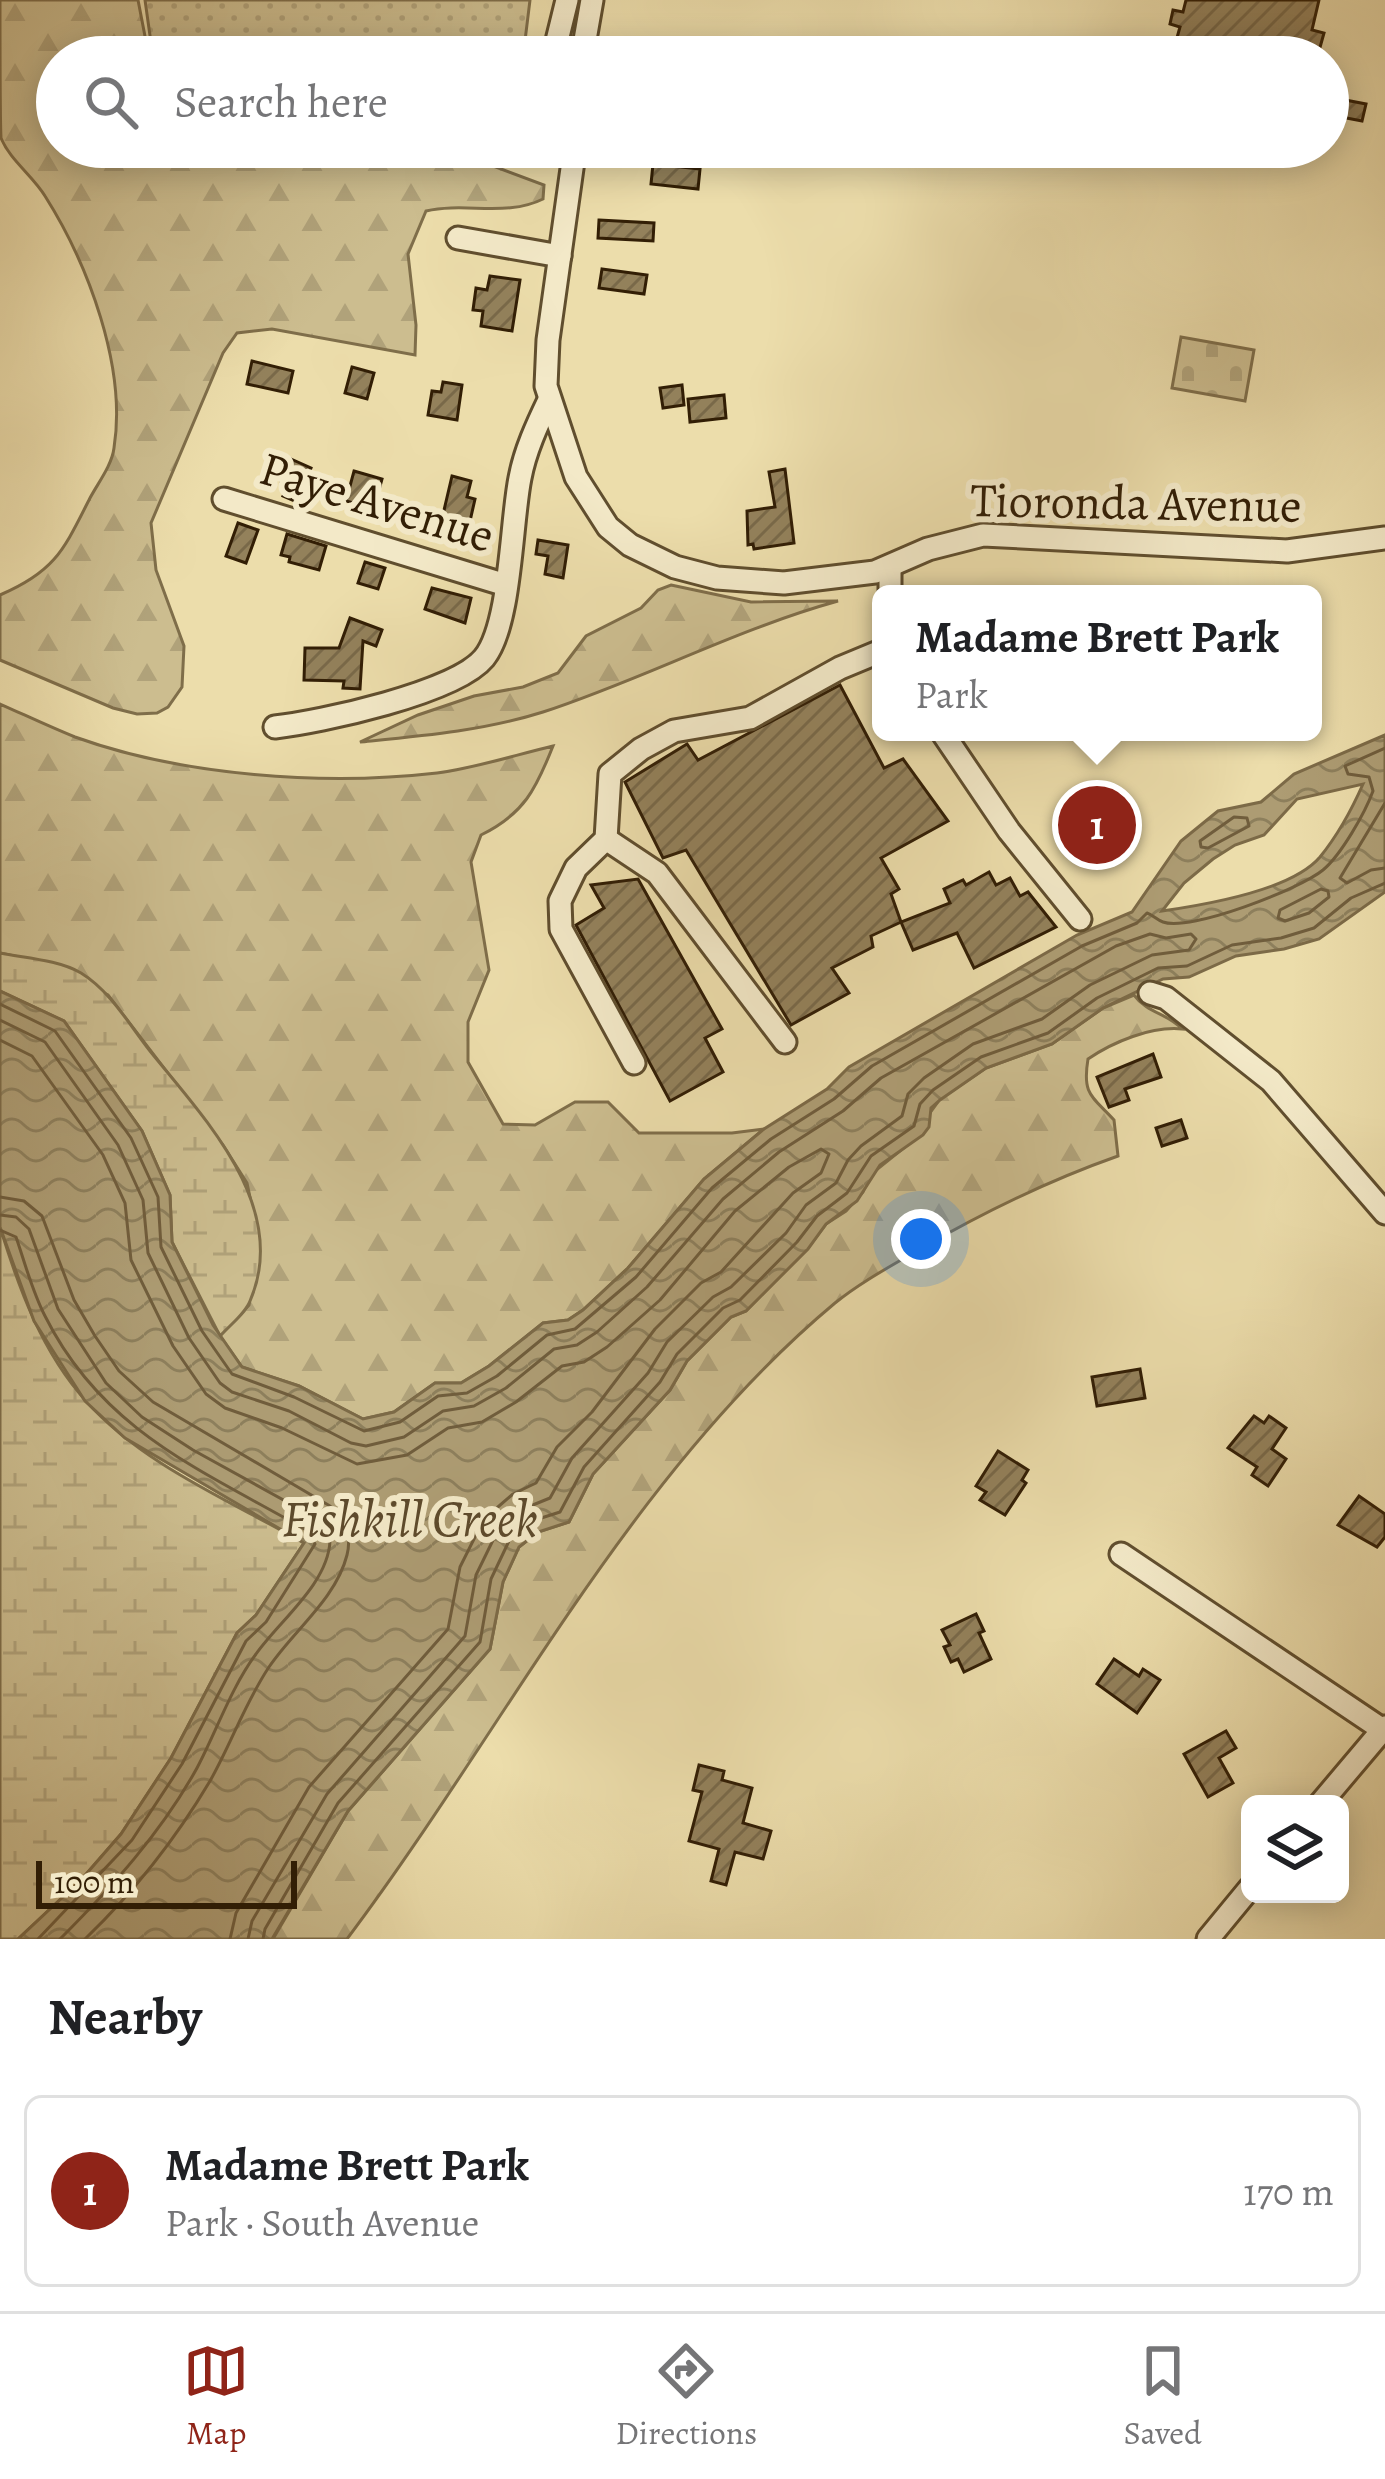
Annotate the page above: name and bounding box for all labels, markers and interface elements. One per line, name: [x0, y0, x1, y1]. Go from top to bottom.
search box: [36, 36, 1349, 168]
icon: search: [78, 69, 144, 135]
text: Search here: [174, 71, 388, 133]
street label: Paye Avenue: [252, 435, 502, 569]
street label: Tioronda Avenue: [970, 467, 1302, 539]
popup: [872, 585, 1322, 741]
text: Madame Brett Park: [915, 606, 1279, 668]
text: Park: [915, 668, 988, 721]
pin: 1: [1058, 780, 1136, 870]
your location: [891, 1209, 951, 1269]
water label: Fishkill Creek: [282, 1484, 538, 1554]
map controls: [1241, 1795, 1349, 1903]
button: layers: [1241, 1795, 1349, 1903]
scale bar: [36, 1855, 297, 1908]
text: 100 m: [54, 1859, 134, 1904]
text: Nearby: [48, 1982, 202, 2052]
text: Madame Brett Park: [165, 2134, 529, 2196]
text: 1: [83, 2165, 97, 2218]
text: 170 m: [1243, 2165, 1334, 2218]
text: Park · South Avenue: [165, 2196, 479, 2249]
tab: Map: [183, 2338, 249, 2455]
tab: Directions: [616, 2338, 757, 2455]
tab: Saved: [1124, 2338, 1202, 2455]

